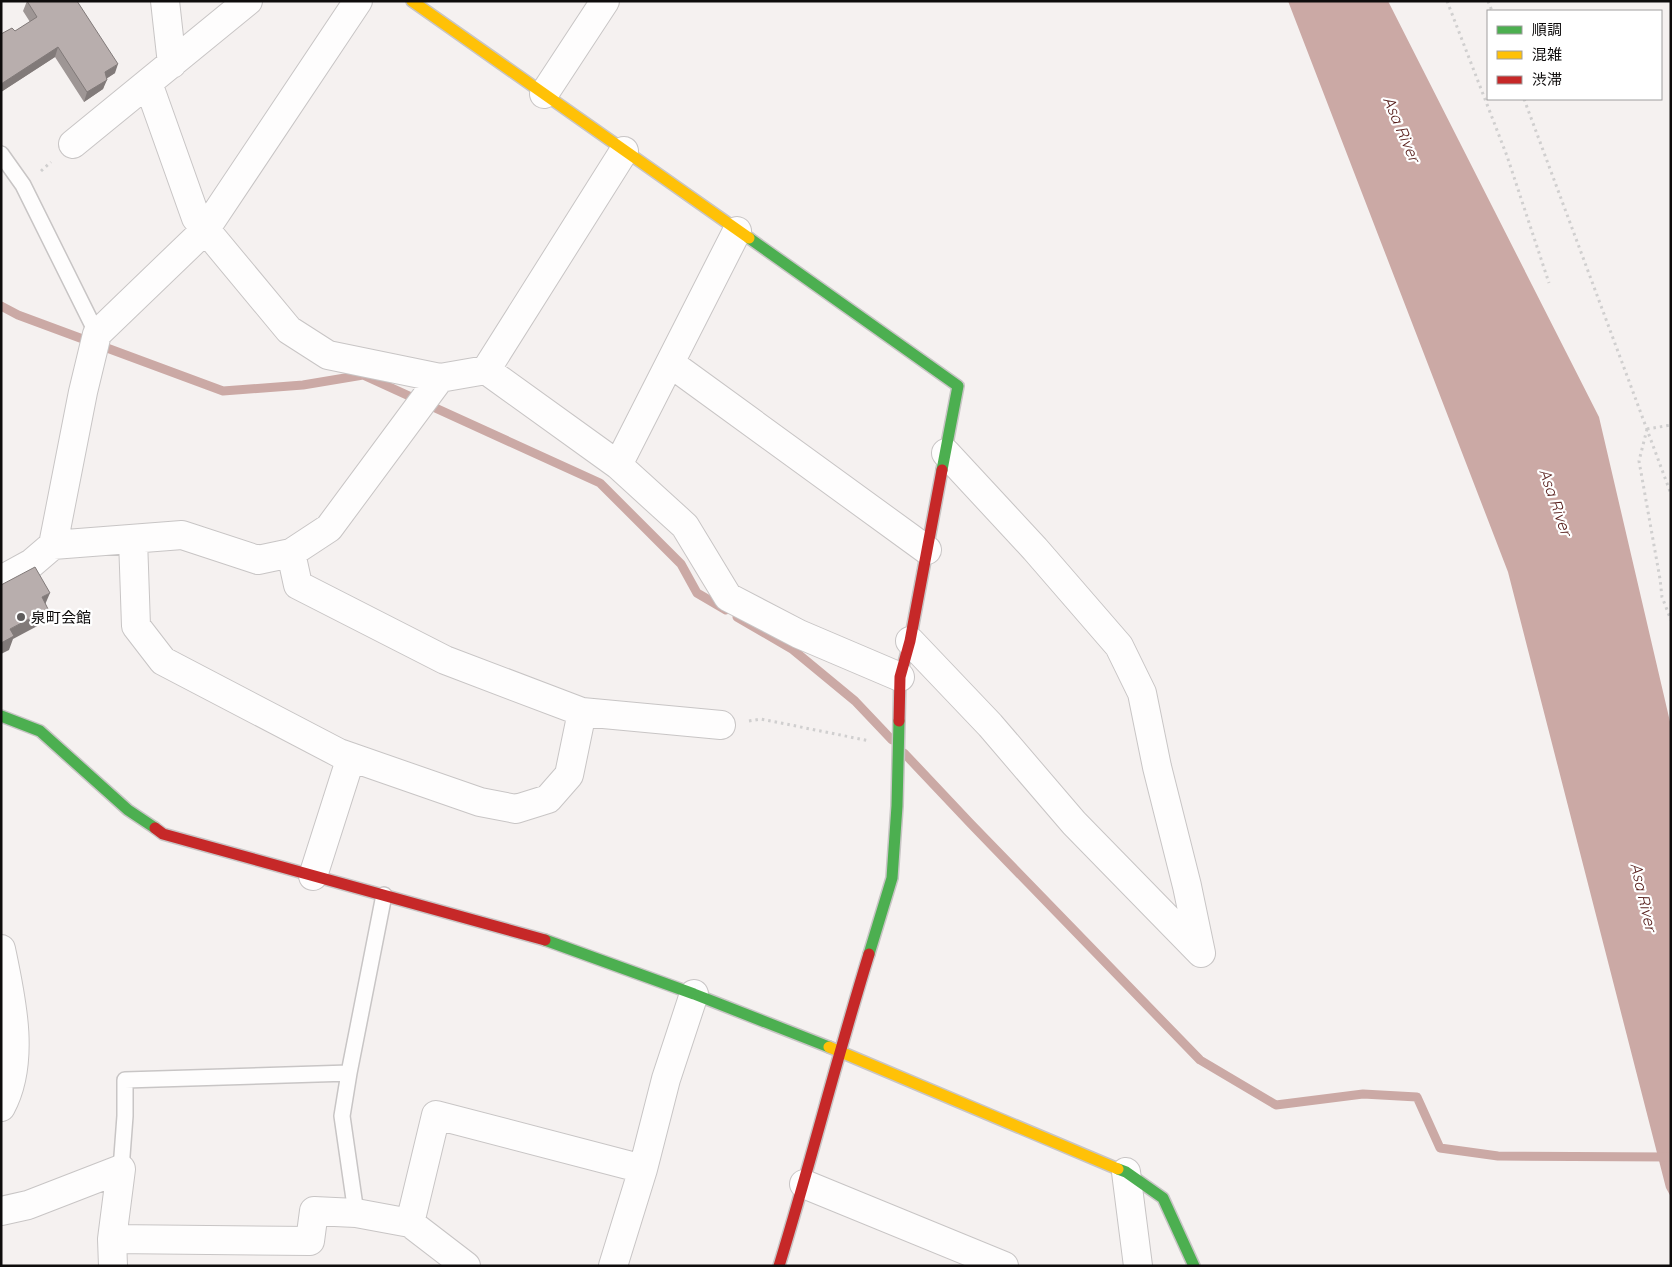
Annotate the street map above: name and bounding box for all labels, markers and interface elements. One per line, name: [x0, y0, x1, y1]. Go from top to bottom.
legend: [1487, 10, 1662, 100]
text: 順調: [1532, 20, 1562, 39]
text: 混雑: [1532, 45, 1562, 64]
text: 渋滞: [1532, 70, 1562, 89]
water label: Asa River: [1379, 93, 1426, 167]
water label: Asa River: [1535, 466, 1577, 540]
place label: 泉町会館: [31, 608, 91, 627]
marker: 泉町会館: [15, 611, 27, 623]
water label: Asa River: [1626, 861, 1662, 935]

